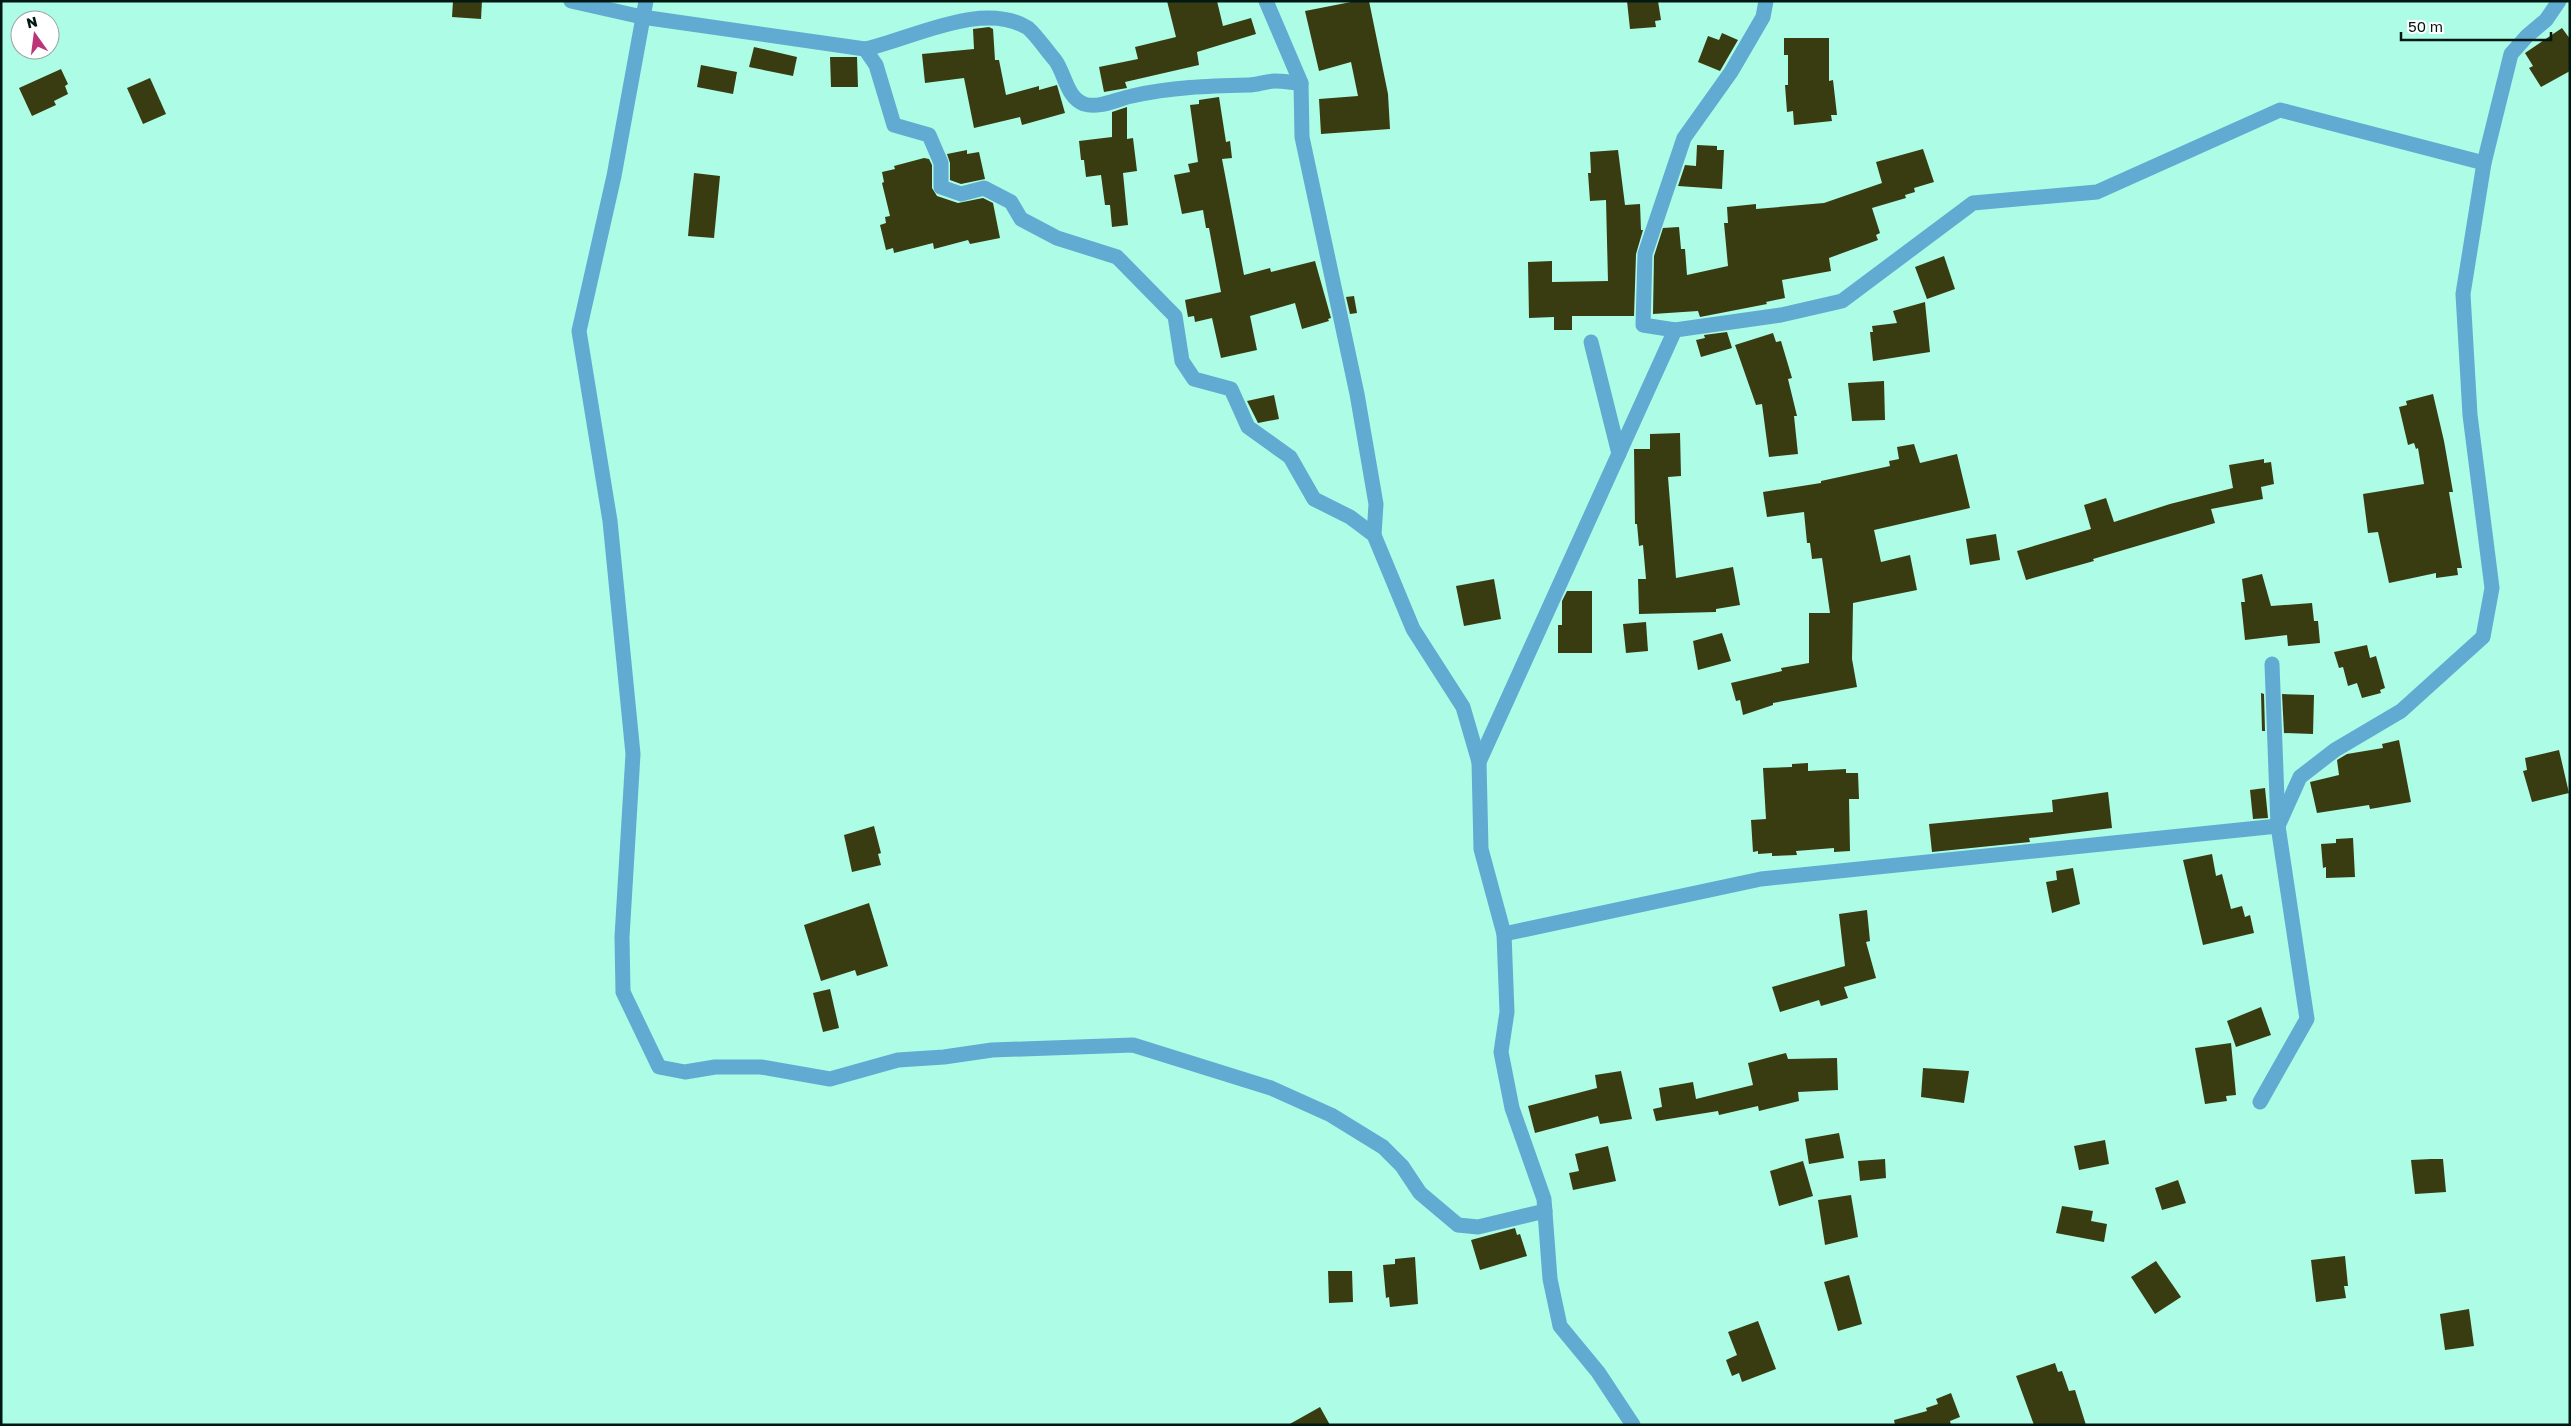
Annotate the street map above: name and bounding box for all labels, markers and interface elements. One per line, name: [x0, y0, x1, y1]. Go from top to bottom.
north arrow: [10, 10, 60, 60]
scale bar: [2401, 10, 2551, 42]
text: N: [25, 12, 39, 31]
text: 50 m: [2408, 17, 2443, 35]

